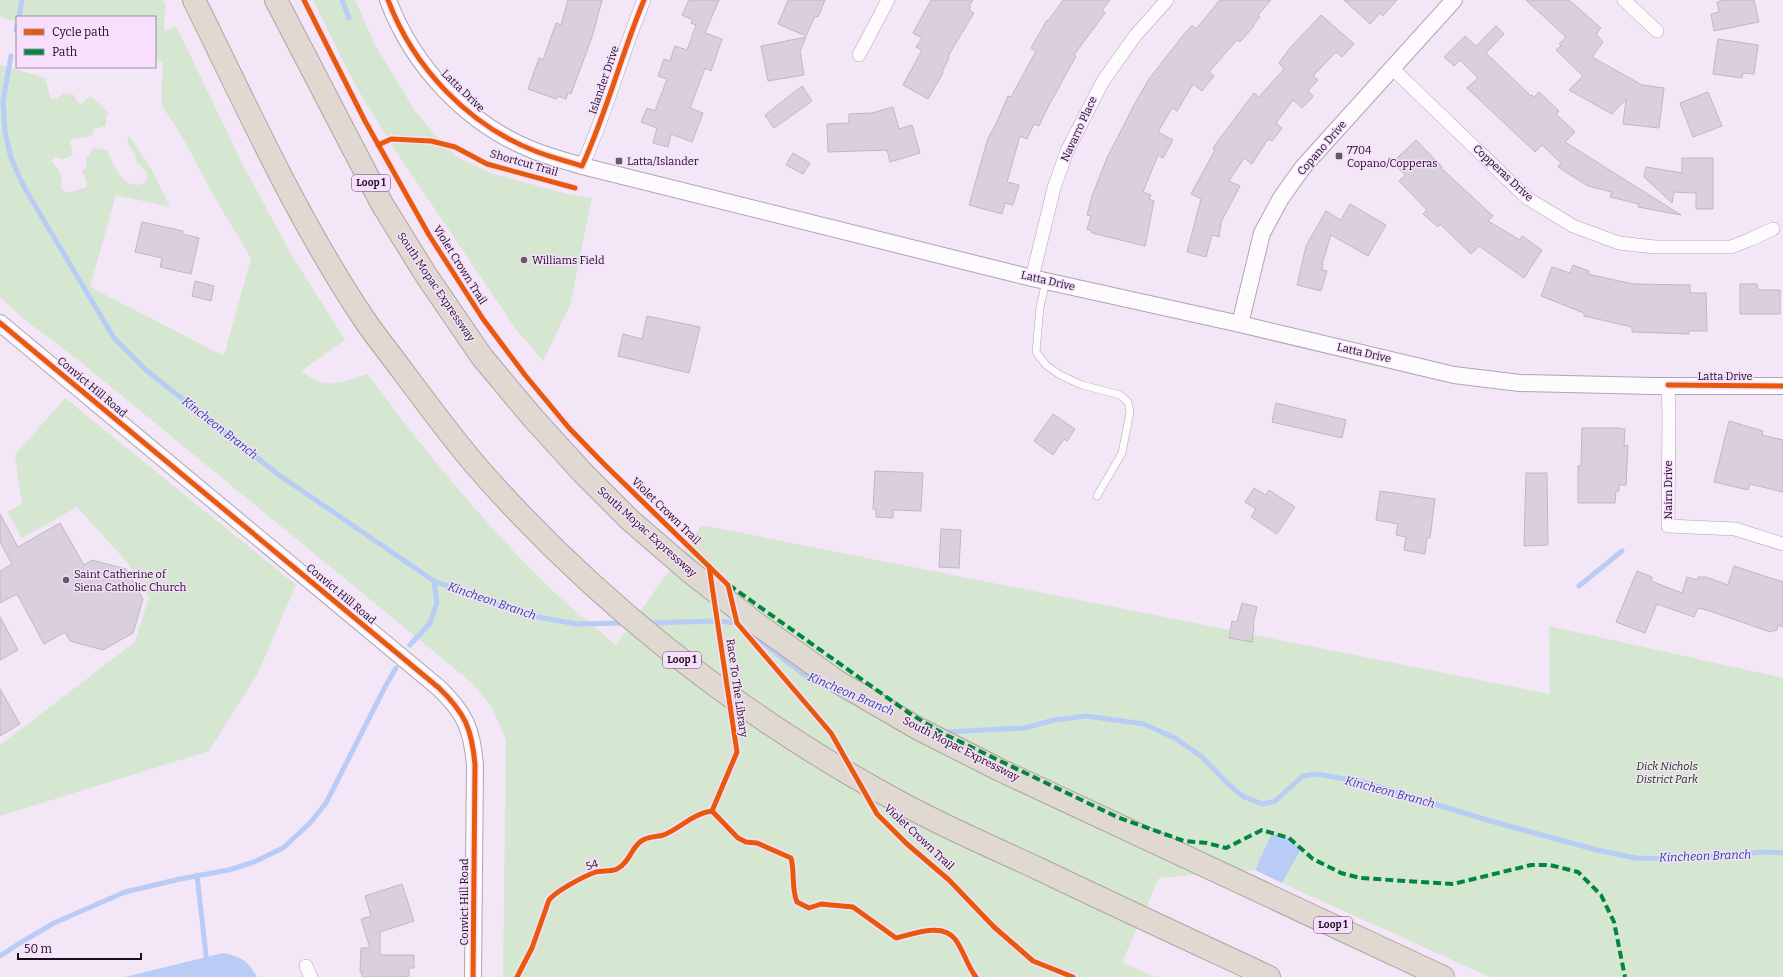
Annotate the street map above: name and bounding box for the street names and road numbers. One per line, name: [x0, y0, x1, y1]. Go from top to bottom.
street label: Islander Drive: [586, 44, 622, 116]
street label: Latta Drive: [439, 67, 487, 115]
street label: Navarro Place: [1058, 94, 1100, 164]
street label: Copano Drive: [1295, 118, 1349, 178]
street label: Copperas Drive: [1470, 142, 1536, 204]
street label: Shortcut Trail: [489, 147, 559, 179]
road number: Loop 1: [352, 175, 390, 191]
street label: Violet Crown Trail: [430, 223, 490, 307]
street label: South Mopac Expressway: [395, 230, 478, 344]
street label: Latta Drive: [1020, 268, 1076, 294]
street label: Latta Drive: [1336, 340, 1392, 366]
street label: Convict Hill Road: [55, 354, 130, 420]
street label: Latta Drive: [1697, 370, 1753, 383]
street label: Nairn Drive: [1662, 461, 1675, 519]
street label: Violet Crown Trail: [629, 475, 703, 547]
street label: South Mopac Expressway: [595, 484, 699, 580]
street label: Convict Hill Road: [304, 561, 379, 627]
street label: Race To The Library: [724, 638, 750, 738]
road number: Loop 1: [663, 652, 701, 668]
street label: South Mopac Expressway: [901, 714, 1022, 784]
street label: Violet Crown Trail: [881, 801, 957, 873]
street label: 54: [584, 857, 600, 873]
street label: Convict Hill Road: [458, 858, 471, 945]
road number: Loop 1: [1314, 917, 1352, 933]

